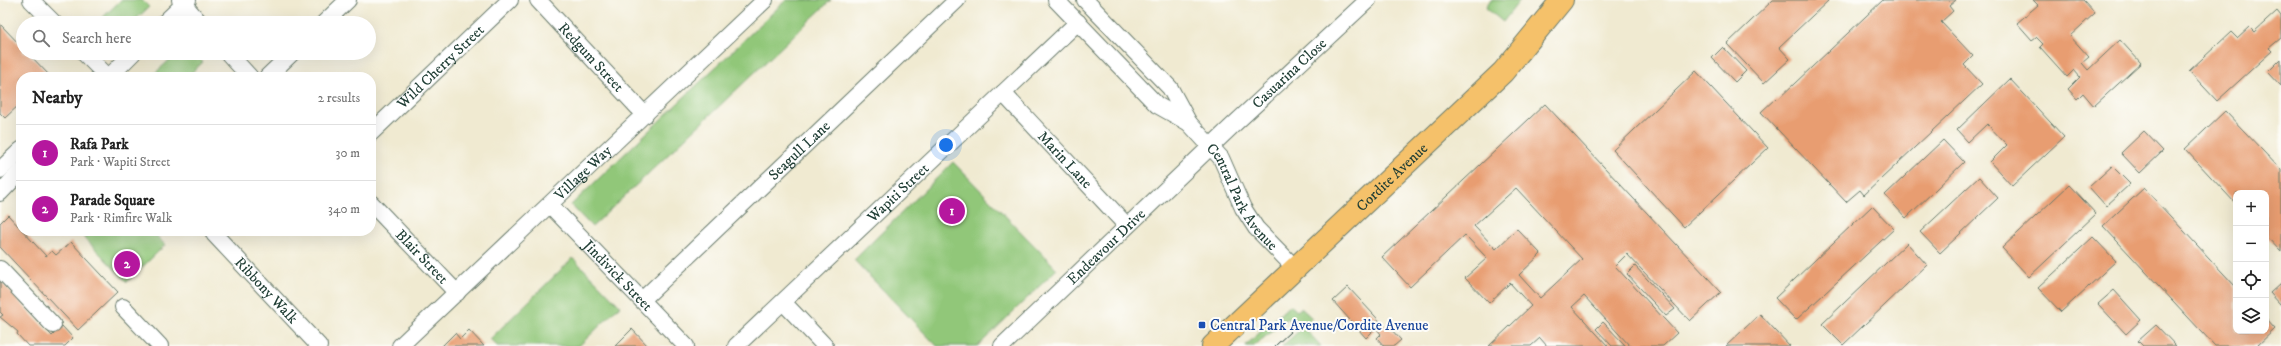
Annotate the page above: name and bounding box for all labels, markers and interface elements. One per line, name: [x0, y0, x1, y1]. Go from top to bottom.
search box: [16, 16, 376, 60]
street label: Redgum Street: [554, 19, 628, 96]
street label: Wild Cherry Street: [392, 21, 489, 114]
icon: search: [30, 27, 52, 49]
text: Search here: [62, 29, 131, 48]
street label: Casuarina Close: [1248, 34, 1331, 113]
text: Nearby: [32, 87, 82, 109]
text: 2 results: [318, 90, 360, 106]
street label: Seagull Lane: [765, 117, 834, 185]
street label: Marin Lane: [1033, 127, 1096, 193]
text: Rafa Park: [70, 135, 129, 154]
your location: [936, 135, 956, 155]
street label: Central Park Avenue: [1202, 139, 1282, 255]
street label: Cordite Avenue: [1352, 139, 1432, 216]
street label: Village Way: [550, 141, 616, 205]
text: 1: [43, 145, 47, 161]
text: 30 m: [336, 145, 360, 161]
text: Park · Wapiti Street: [70, 154, 171, 170]
street label: Wapiti Street: [863, 159, 933, 227]
map controls: [2233, 190, 2269, 334]
button: +: [2233, 190, 2269, 226]
text: Parade Square: [70, 191, 155, 210]
pin: 1: [939, 196, 965, 226]
text: 2: [42, 201, 48, 217]
text: 340 m: [328, 201, 360, 217]
street label: Endeavour Drive: [1063, 205, 1150, 289]
text: Park · Rimfire Walk: [70, 210, 172, 226]
street label: Blair Street: [391, 226, 452, 288]
button: −: [2233, 226, 2269, 262]
street label: Jindivick Street: [578, 235, 657, 316]
pin: 2: [114, 249, 140, 279]
street label: Ribbony Walk: [230, 253, 303, 328]
button: locate: [2233, 262, 2269, 298]
button: layers: [2233, 298, 2269, 334]
place label: Central Park Avenue/Cordite Avenue: [1210, 316, 1429, 335]
marker: Central Park Avenue/Cordite Avenue: [1197, 320, 1207, 330]

